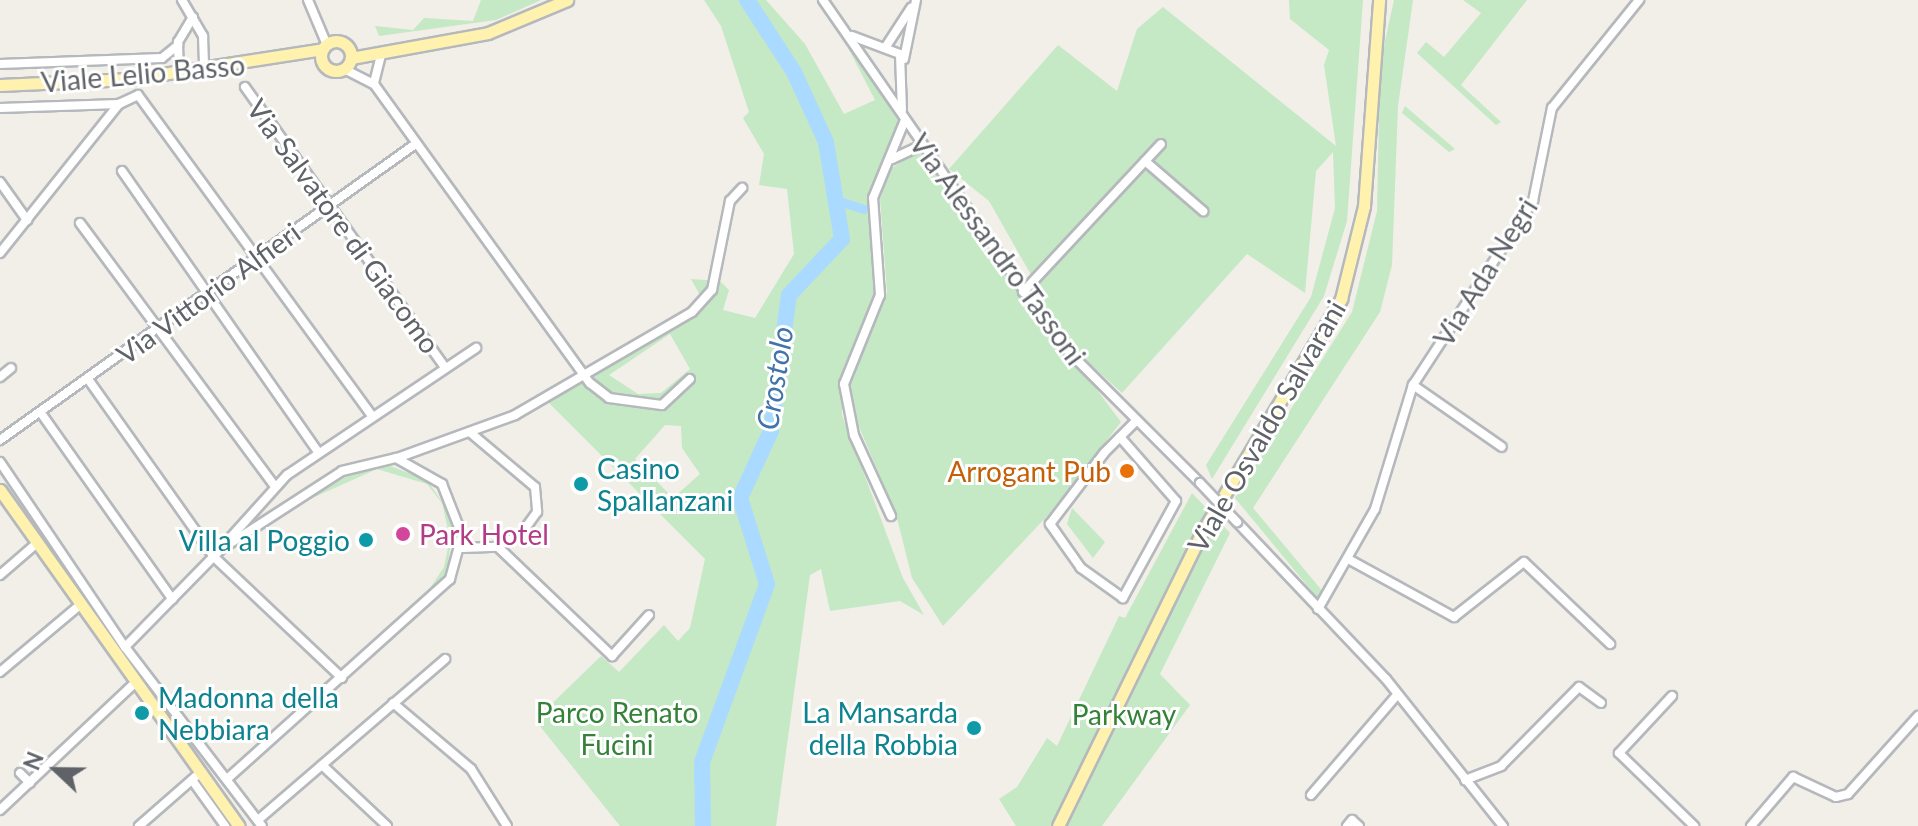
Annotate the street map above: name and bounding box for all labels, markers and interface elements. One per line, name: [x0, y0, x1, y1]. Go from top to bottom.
street label: Viale Lelio Basso: [40, 47, 246, 99]
street label: Via Salvatore di Giacomo: [240, 92, 448, 360]
street label: Via Alessandro Tassoni: [902, 126, 1094, 372]
street label: Via Ada Negri: [1426, 191, 1544, 353]
street label: Via Vittorio Alfieri: [109, 215, 307, 371]
street label: Viale Osvaldo Salvarani: [1180, 294, 1352, 558]
water label: Crostolo: [748, 324, 800, 432]
place label: Casino Spallanzani: [597, 451, 733, 517]
place label: Arrogant Pub: [947, 454, 1111, 488]
marker: Arrogant Pub: [1118, 462, 1136, 480]
marker: Casino Spallanzani: [572, 475, 590, 493]
place label: Park Hotel: [419, 517, 549, 551]
place label: Villa al Poggio: [179, 523, 350, 557]
marker: Park Hotel: [394, 525, 412, 543]
marker: Villa al Poggio: [357, 531, 375, 549]
place label: Madonna della Nebbiara: [158, 680, 339, 746]
park label: Parco Renato Fucini: [536, 695, 698, 761]
place label: La Mansarda della Robbia: [802, 695, 958, 761]
park label: Parkway: [1072, 697, 1176, 731]
marker: Madonna della Nebbiara: [133, 704, 151, 722]
marker: La Mansarda della Robbia: [965, 719, 983, 737]
north arrow: [16, 730, 96, 810]
text: N: [18, 748, 49, 774]

